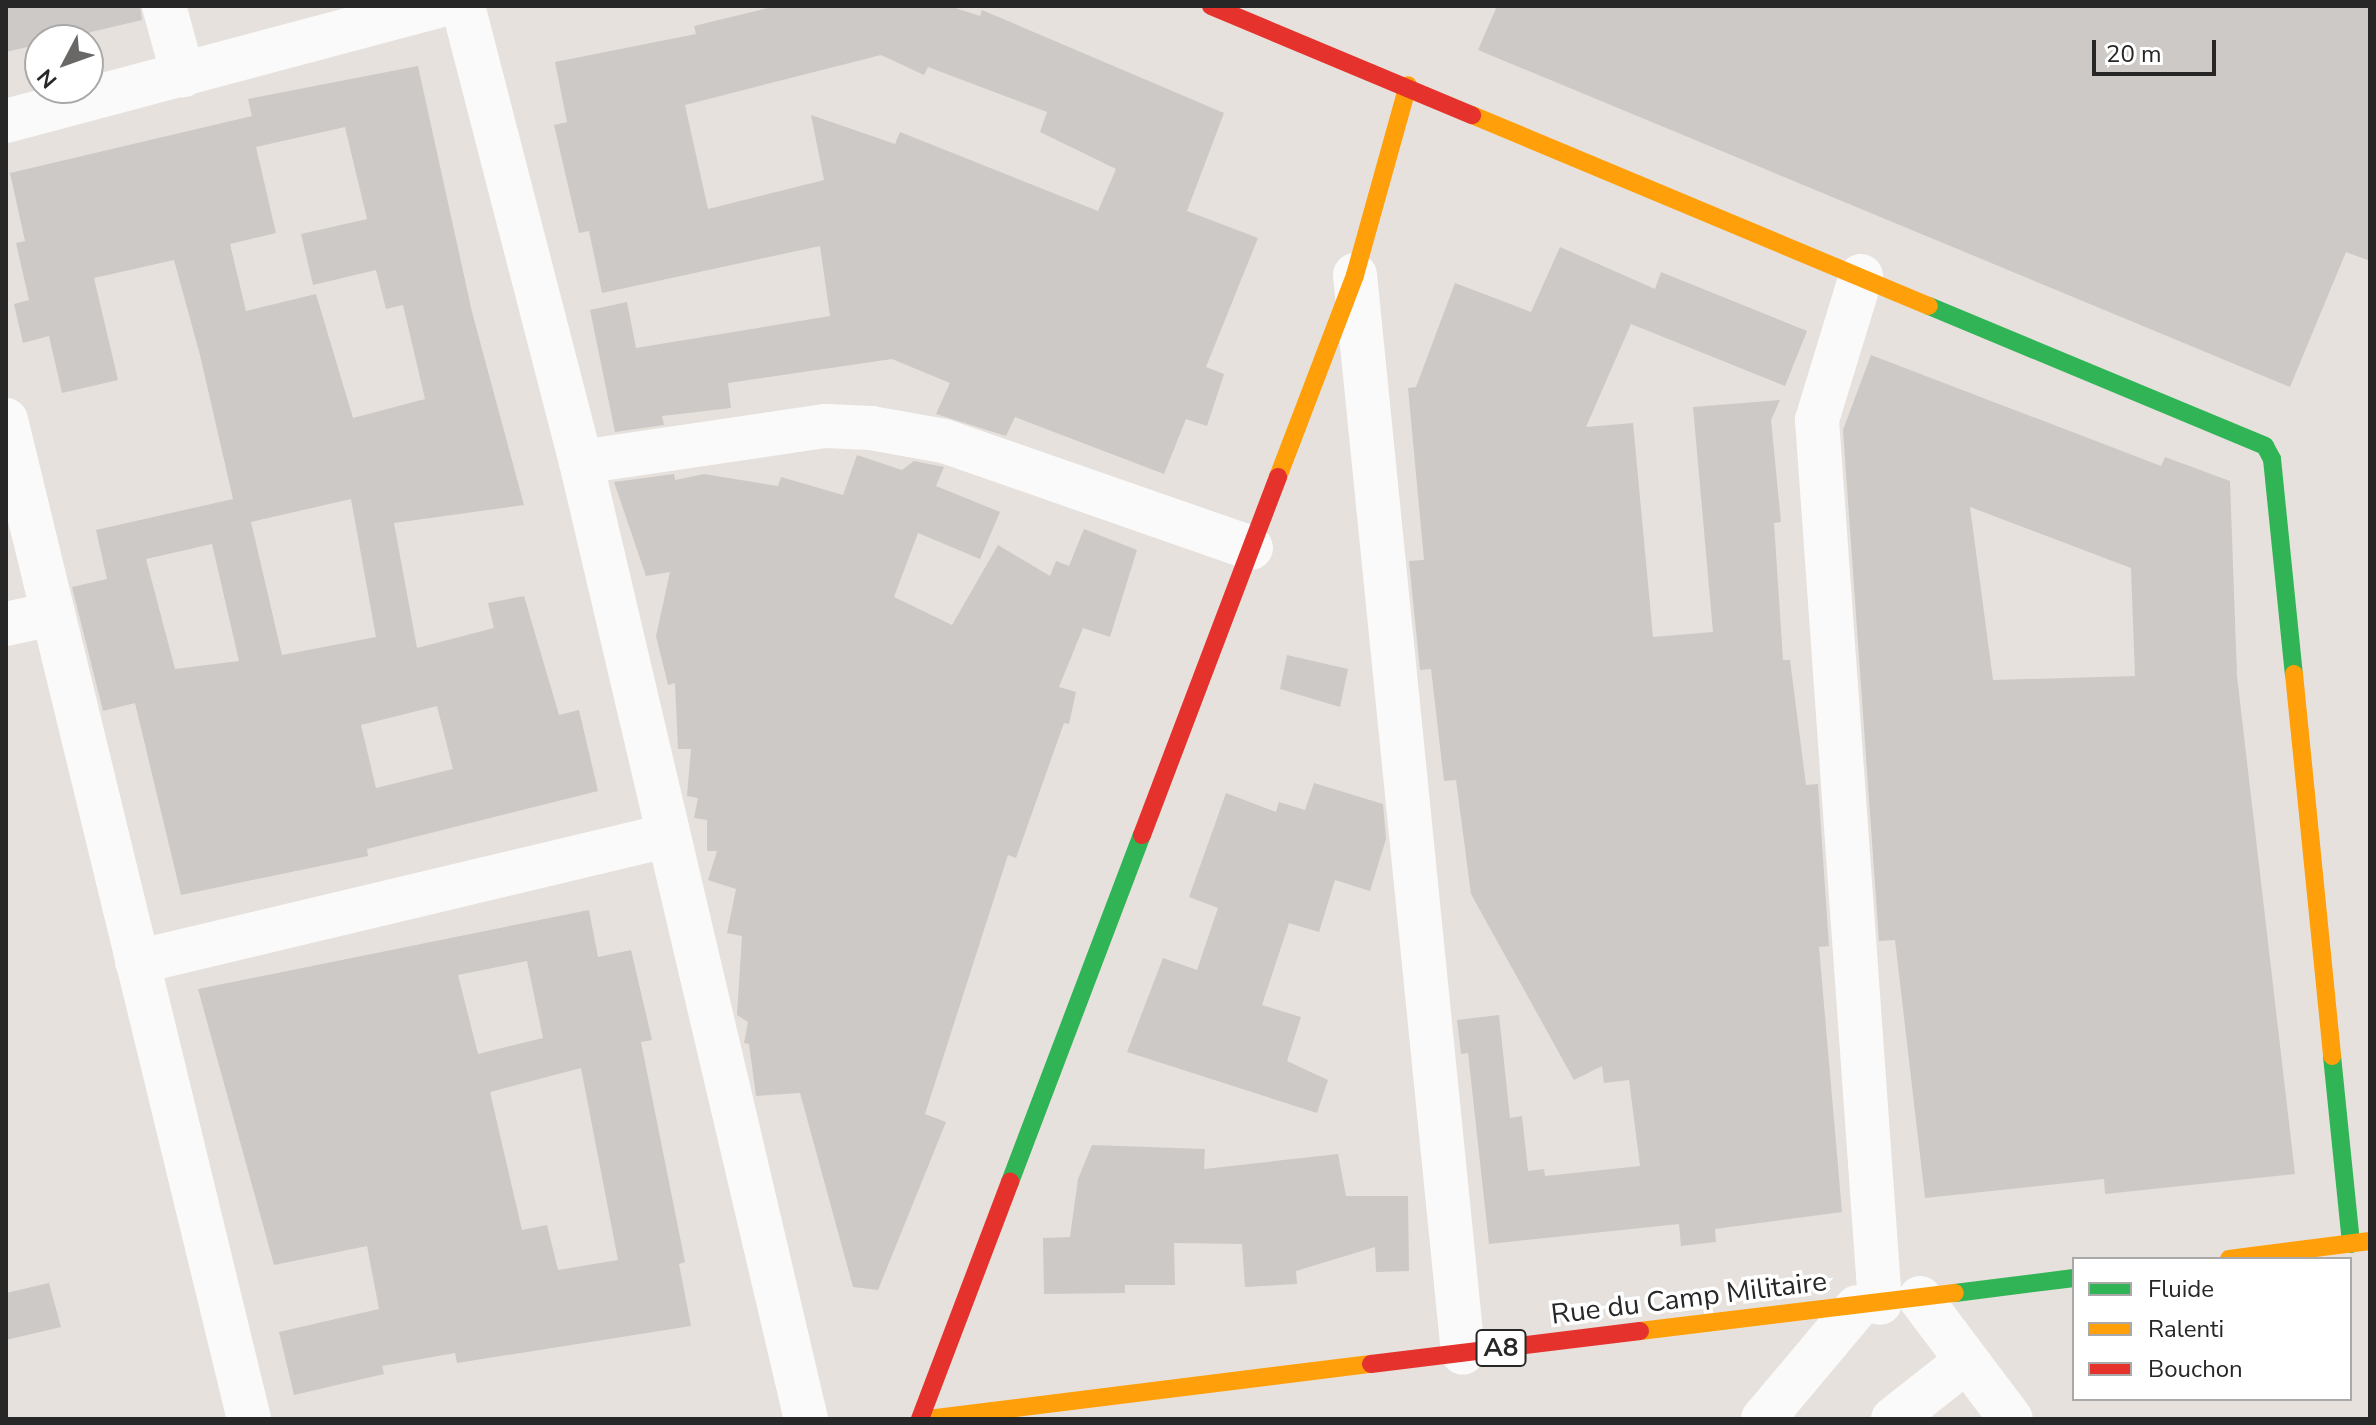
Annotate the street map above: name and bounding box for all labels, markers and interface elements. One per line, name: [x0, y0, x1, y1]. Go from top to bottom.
north arrow: [24, 24, 104, 104]
scale bar: [2096, 24, 2220, 74]
text: 20 m: [2106, 38, 2162, 70]
text: N: [31, 62, 64, 94]
legend: [2072, 1257, 2352, 1401]
street label: Rue du Camp Militaire: [1549, 1264, 1829, 1332]
text: Fluide: [2148, 1273, 2214, 1305]
text: Ralenti: [2148, 1313, 2224, 1345]
road number: A8: [1475, 1326, 1527, 1370]
text: Bouchon: [2148, 1353, 2243, 1385]

